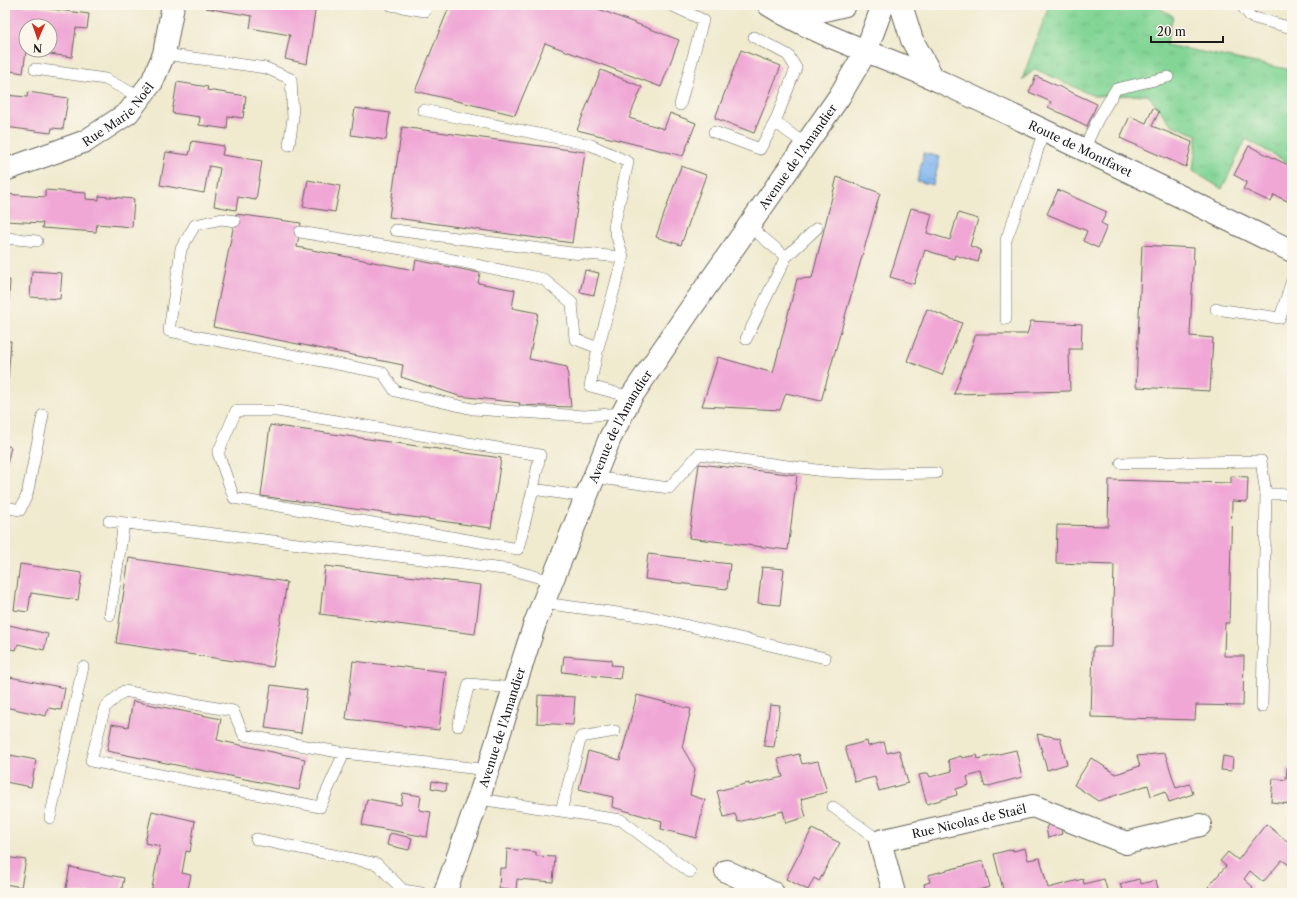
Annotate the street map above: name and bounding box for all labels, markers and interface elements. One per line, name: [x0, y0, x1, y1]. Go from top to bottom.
north arrow: [18, 18, 58, 58]
scale bar: [1151, 18, 1223, 44]
text: 20 m: [1157, 24, 1186, 39]
text: N: [32, 41, 43, 55]
street label: Rue Marie Noël: [79, 79, 157, 149]
street label: Avenue de l'Amandier: [755, 101, 840, 213]
street label: Route de Montfavet: [1026, 117, 1136, 180]
street label: Avenue de l'Amandier: [585, 367, 655, 486]
street label: Avenue de l'Amandier: [475, 665, 528, 790]
street label: Rue Nicolas de Staël: [910, 800, 1028, 841]

